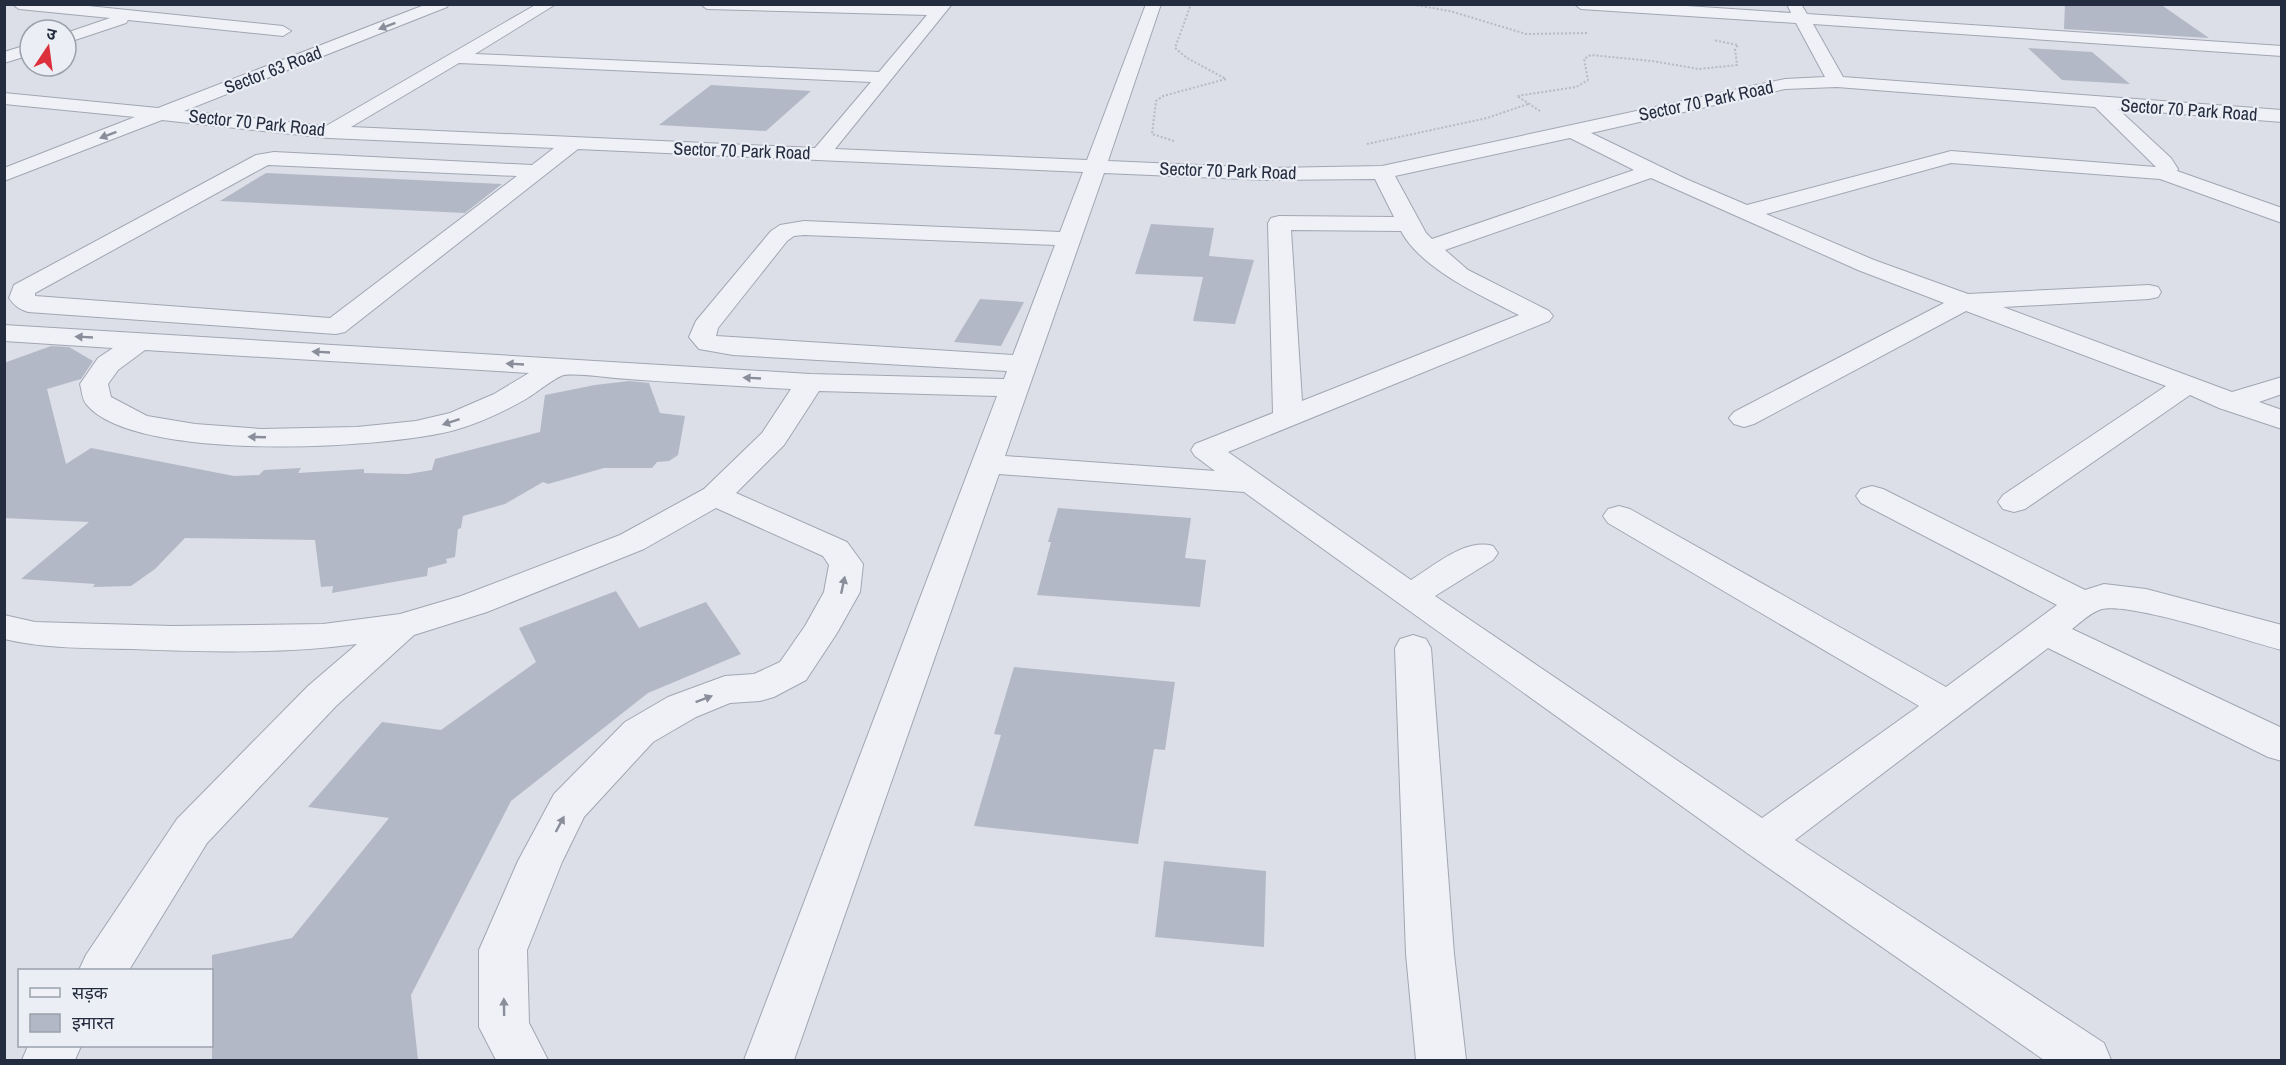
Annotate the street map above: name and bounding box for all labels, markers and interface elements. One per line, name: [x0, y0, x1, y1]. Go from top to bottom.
north arrow: [18, 18, 78, 78]
one-way arrow: [378, 21, 396, 31]
text: उ: [44, 22, 59, 45]
street label: Sector 63 Road: [220, 39, 325, 100]
street label: Sector 70 Park Road: [1636, 74, 1776, 127]
street label: Sector 70 Park Road: [2120, 92, 2258, 127]
street label: Sector 70 Park Road: [188, 103, 326, 142]
one-way arrow: [99, 131, 117, 140]
street label: Sector 70 Park Road: [673, 136, 811, 165]
street label: Sector 70 Park Road: [1159, 156, 1297, 185]
one-way arrow: [74, 333, 93, 342]
one-way arrow: [311, 347, 330, 356]
one-way arrow: [506, 359, 525, 368]
one-way arrow: [742, 374, 761, 383]
one-way arrow: [442, 417, 460, 427]
one-way arrow: [248, 433, 267, 442]
one-way arrow: [838, 576, 848, 594]
one-way arrow: [695, 694, 713, 704]
one-way arrow: [555, 815, 565, 832]
legend: [18, 969, 213, 1047]
text: सड़क: [72, 980, 109, 1005]
one-way arrow: [499, 997, 509, 1016]
text: इमारत: [72, 1010, 115, 1035]

